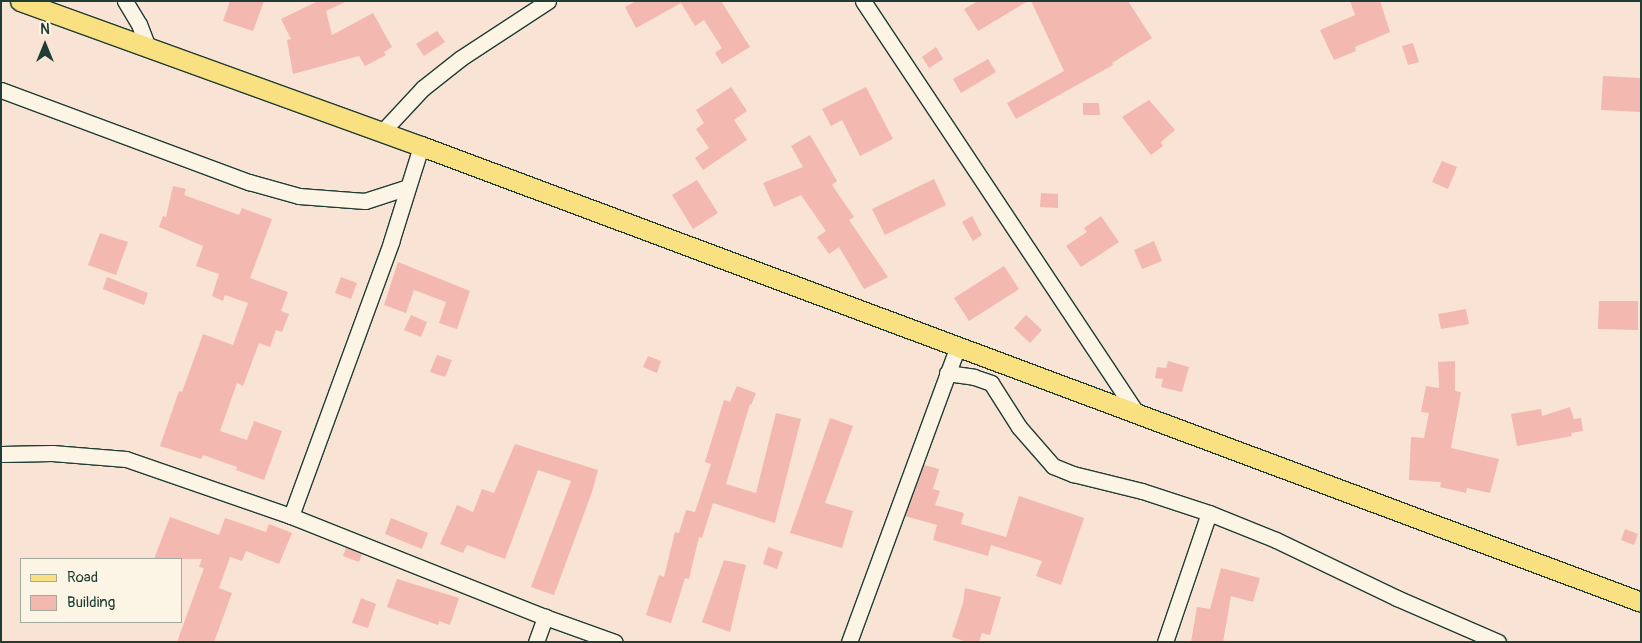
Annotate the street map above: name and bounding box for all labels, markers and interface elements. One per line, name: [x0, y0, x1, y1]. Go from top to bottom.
north arrow: [20, 20, 70, 70]
text: N: [40, 21, 50, 38]
legend: [20, 558, 182, 623]
text: Road: [67, 568, 98, 587]
text: Building: [67, 593, 115, 612]

